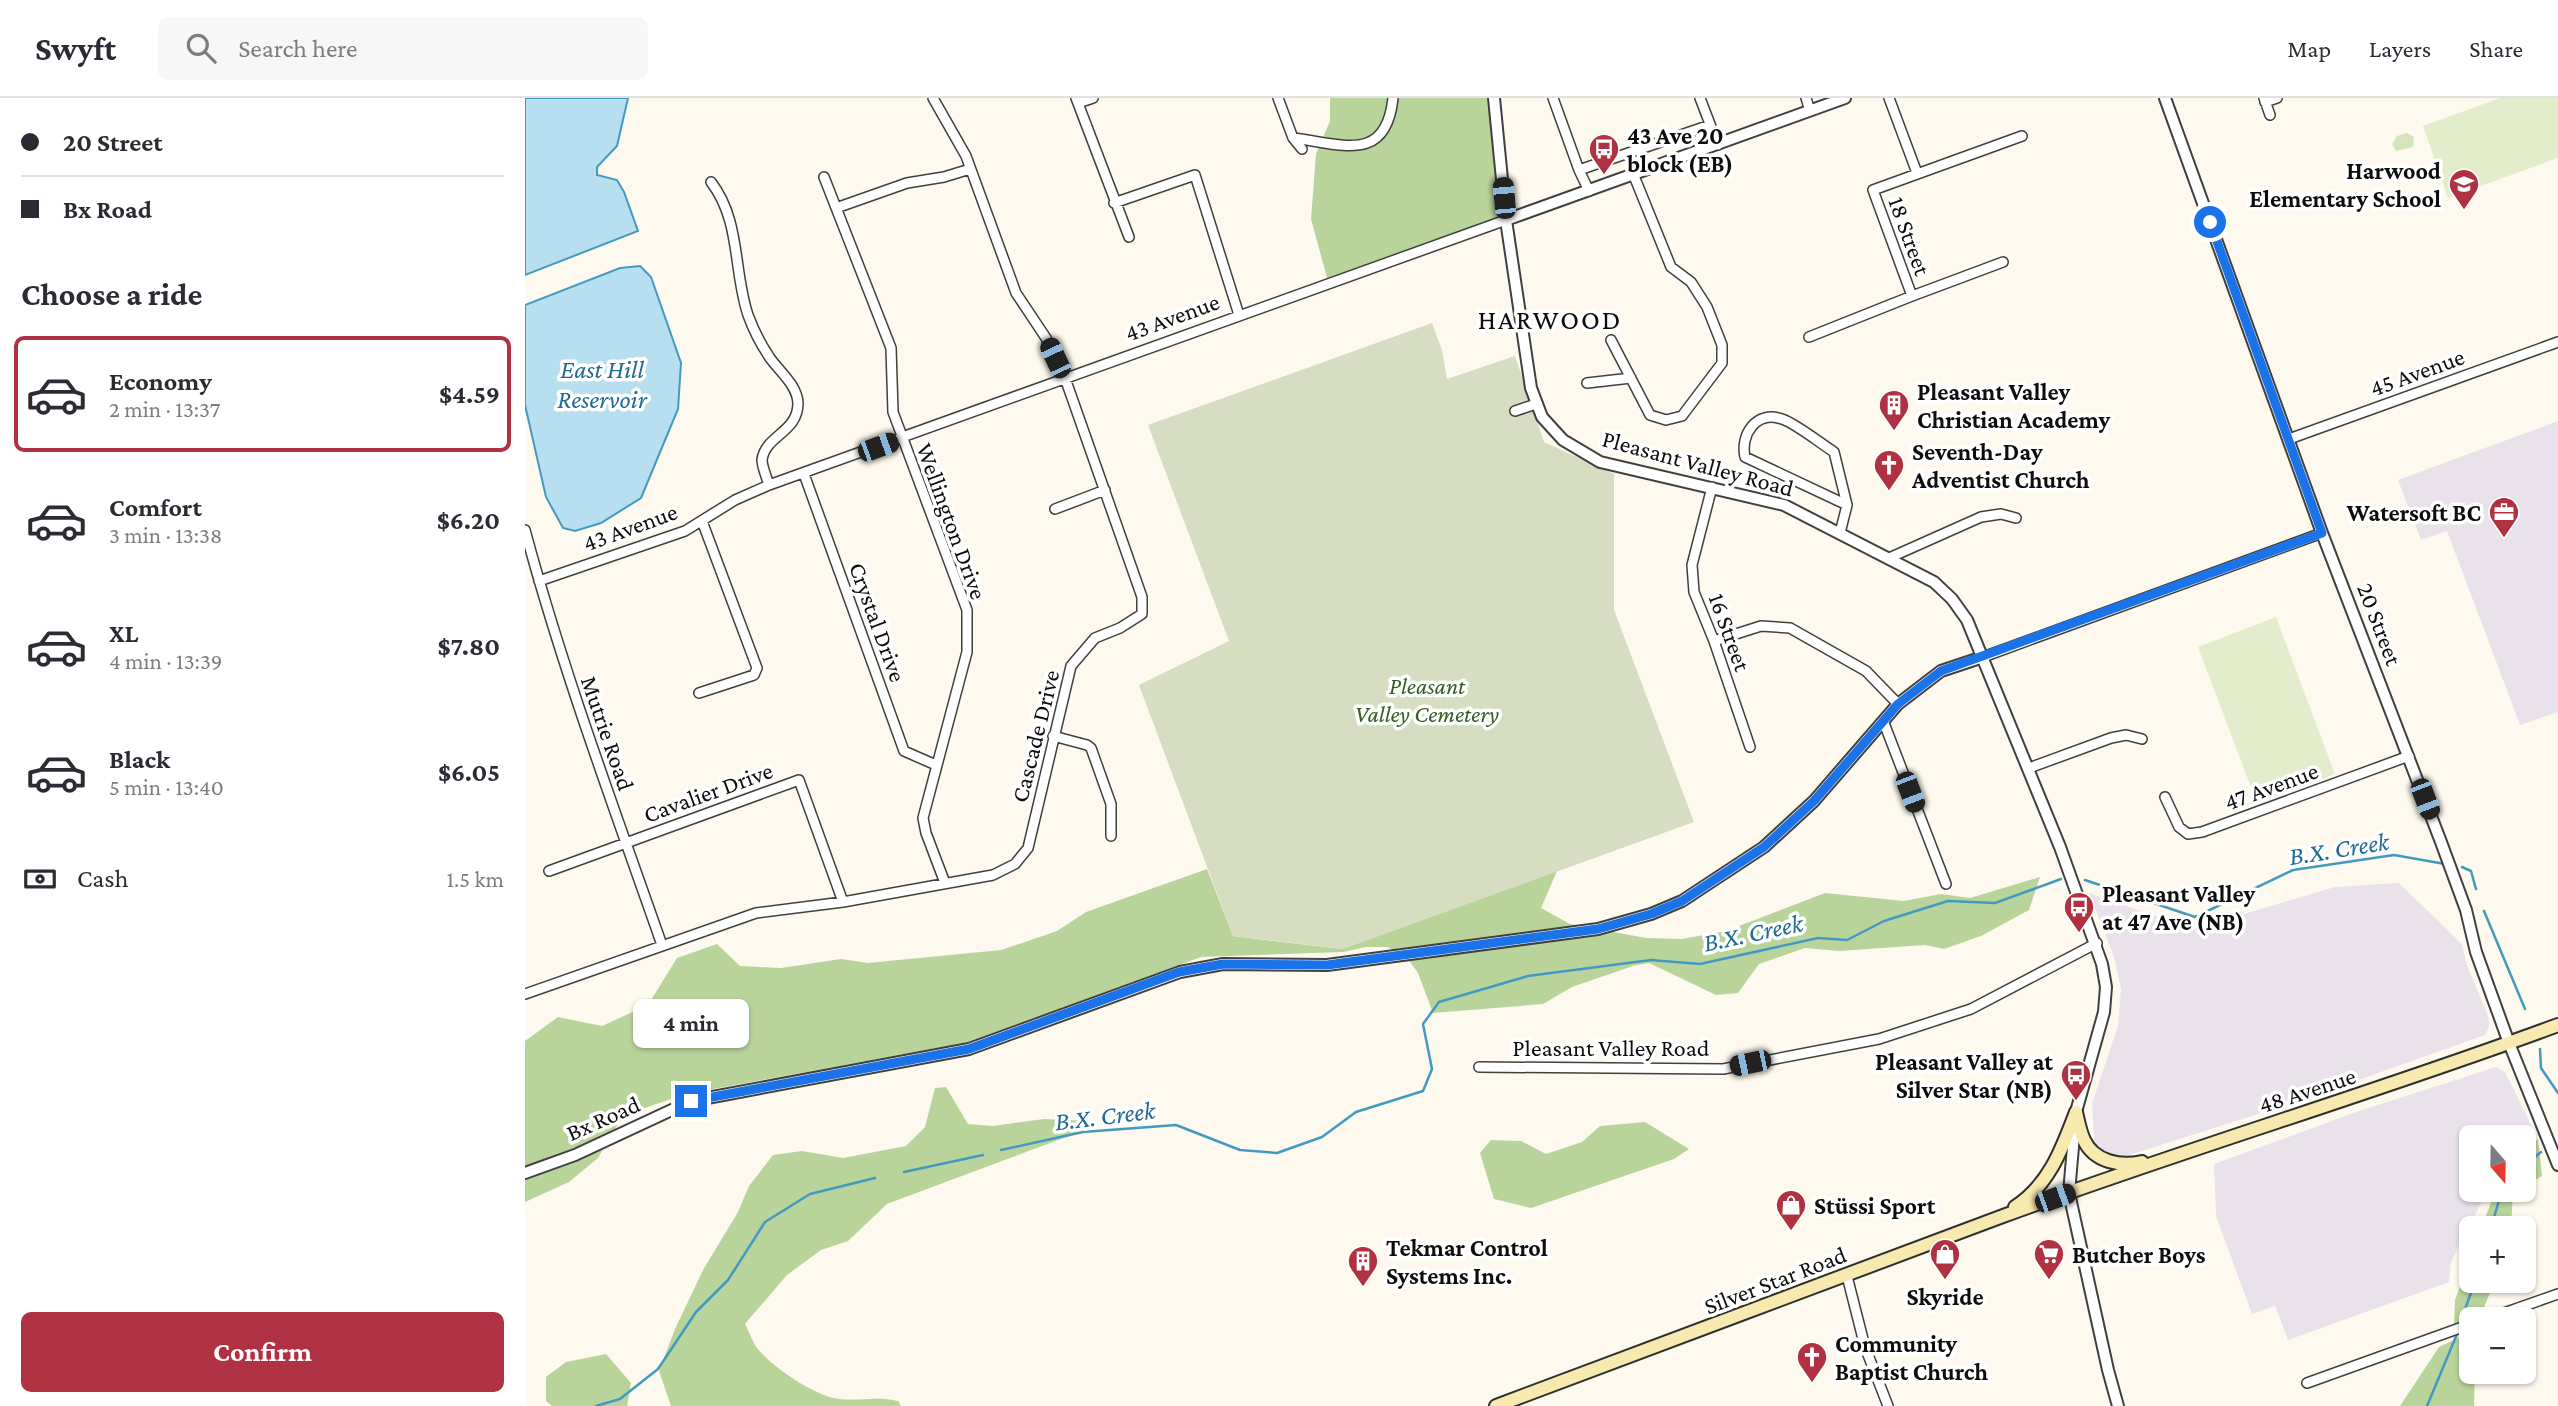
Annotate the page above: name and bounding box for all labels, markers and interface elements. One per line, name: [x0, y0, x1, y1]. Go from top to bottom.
search box: [158, 17, 648, 80]
icon: search: [182, 29, 220, 67]
text: Swyft: [35, 30, 116, 67]
text: Search here: [238, 34, 357, 63]
text: Map: [2287, 35, 2331, 62]
text: Layers: [2369, 35, 2431, 62]
text: Share: [2469, 35, 2523, 62]
place label: 43 Ave 20 block (EB): [1626, 122, 1733, 178]
text: 20 Street: [63, 128, 163, 157]
bus stop icon: 43 Ave 20 block (EB): [1587, 132, 1621, 176]
place label: Harwood Elementary School: [2249, 157, 2441, 212]
school or university icon: Harwood Elementary School: [2447, 167, 2481, 211]
car: [1492, 176, 1517, 220]
street label: 18 Street: [1883, 193, 1937, 280]
text: Bx Road: [63, 195, 152, 224]
route start: [2194, 206, 2226, 238]
text: Choose a ride: [21, 276, 202, 312]
street label: 43 Avenue: [1121, 287, 1223, 347]
district label: HARWOOD: [1478, 304, 1622, 335]
car: [1037, 335, 1074, 381]
street label: 45 Avenue: [2366, 342, 2468, 402]
water label: East Hill Reservoir: [557, 355, 648, 414]
icon: car: [25, 363, 88, 426]
text: Economy: [109, 367, 212, 396]
place label: Pleasant Valley Christian Academy: [1917, 378, 2111, 433]
text: $4.59: [439, 380, 500, 409]
building icon: Pleasant Valley Christian Academy: [1877, 388, 1911, 432]
text: 2 min · 13:37: [109, 396, 220, 422]
street label: Pleasant Valley Road: [1599, 424, 1797, 502]
car: [855, 430, 902, 464]
place label: Seventh-Day Adventist Church: [1911, 438, 2090, 493]
street label: Wellington Drive: [911, 439, 993, 603]
church icon: Seventh-Day Adventist Church: [1872, 448, 1906, 492]
icon: car: [25, 489, 88, 552]
text: Comfort: [109, 493, 202, 522]
office icon: Watersoft BC: [2487, 495, 2521, 539]
street label: 43 Avenue: [579, 497, 681, 557]
place label: Watersoft BC: [2346, 499, 2481, 526]
text: $6.20: [437, 506, 500, 535]
text: 3 min · 13:38: [109, 522, 222, 548]
street label: Crystal Drive: [844, 559, 912, 685]
street label: 20 Street: [2352, 579, 2408, 670]
street label: 16 Street: [1703, 589, 1757, 676]
icon: car: [25, 615, 88, 678]
text: XL: [109, 619, 138, 648]
text: $7.80: [438, 632, 500, 661]
text: 4 min · 13:39: [109, 648, 222, 674]
street label: Cascade Drive: [1006, 667, 1064, 805]
street label: Mutrie Road: [576, 672, 640, 794]
park label: Pleasant Valley Cemetery: [1355, 672, 1499, 727]
icon: car: [25, 741, 88, 804]
text: Black: [109, 745, 170, 774]
street label: Cavalier Drive: [640, 756, 776, 828]
street label: 47 Avenue: [2220, 757, 2322, 815]
text: $6.05: [438, 758, 500, 787]
car: [1893, 769, 1928, 815]
text: 5 min · 13:40: [109, 774, 224, 800]
car: [2408, 776, 2443, 822]
water label: B.X. Creek: [2287, 827, 2393, 871]
icon: cash: [21, 860, 59, 898]
text: Cash: [77, 864, 128, 893]
text: 1.5 km: [446, 866, 504, 892]
place label: Pleasant Valley at 47 Ave (NB): [2102, 880, 2255, 936]
bus stop icon: Pleasant Valley at 47 Ave (NB): [2062, 890, 2096, 934]
water label: B.X. Creek: [1701, 908, 1807, 958]
callout: 4 min: [633, 1000, 749, 1048]
text: 4 min: [663, 1010, 719, 1036]
street label: Pleasant Valley Road: [1513, 1034, 1710, 1061]
car: [1728, 1048, 1773, 1078]
place label: Pleasant Valley at Silver Star (NB): [1875, 1048, 2053, 1104]
bus stop icon: Pleasant Valley at Silver Star (NB): [2059, 1058, 2093, 1102]
street label: 48 Avenue: [2255, 1062, 2359, 1118]
route end: [675, 1085, 707, 1117]
street label: Bx Road: [562, 1090, 644, 1146]
water label: B.X. Creek: [1053, 1095, 1158, 1137]
north arrow: [2459, 1125, 2536, 1202]
map controls: [2459, 1125, 2536, 1384]
car: [2032, 1181, 2079, 1215]
shop icon: Stüssi Sport: [1774, 1188, 1808, 1232]
place label: Stüssi Sport: [1814, 1192, 1936, 1219]
button: +: [2459, 1216, 2536, 1293]
place label: Tekmar Control Systems Inc.: [1386, 1234, 1548, 1289]
shop icon: Skyride: [1928, 1237, 1962, 1281]
supermarket icon: Butcher Boys: [2032, 1237, 2066, 1281]
street label: Silver Star Road: [1700, 1240, 1850, 1319]
place label: Butcher Boys: [2072, 1241, 2206, 1268]
building icon: Tekmar Control Systems Inc.: [1346, 1244, 1380, 1288]
place label: Skyride: [1906, 1283, 1984, 1310]
button: −: [2459, 1307, 2536, 1384]
button: Confirm: [21, 1312, 504, 1392]
place label: Community Baptist Church: [1835, 1330, 1988, 1385]
church icon: Community Baptist Church: [1795, 1340, 1829, 1384]

